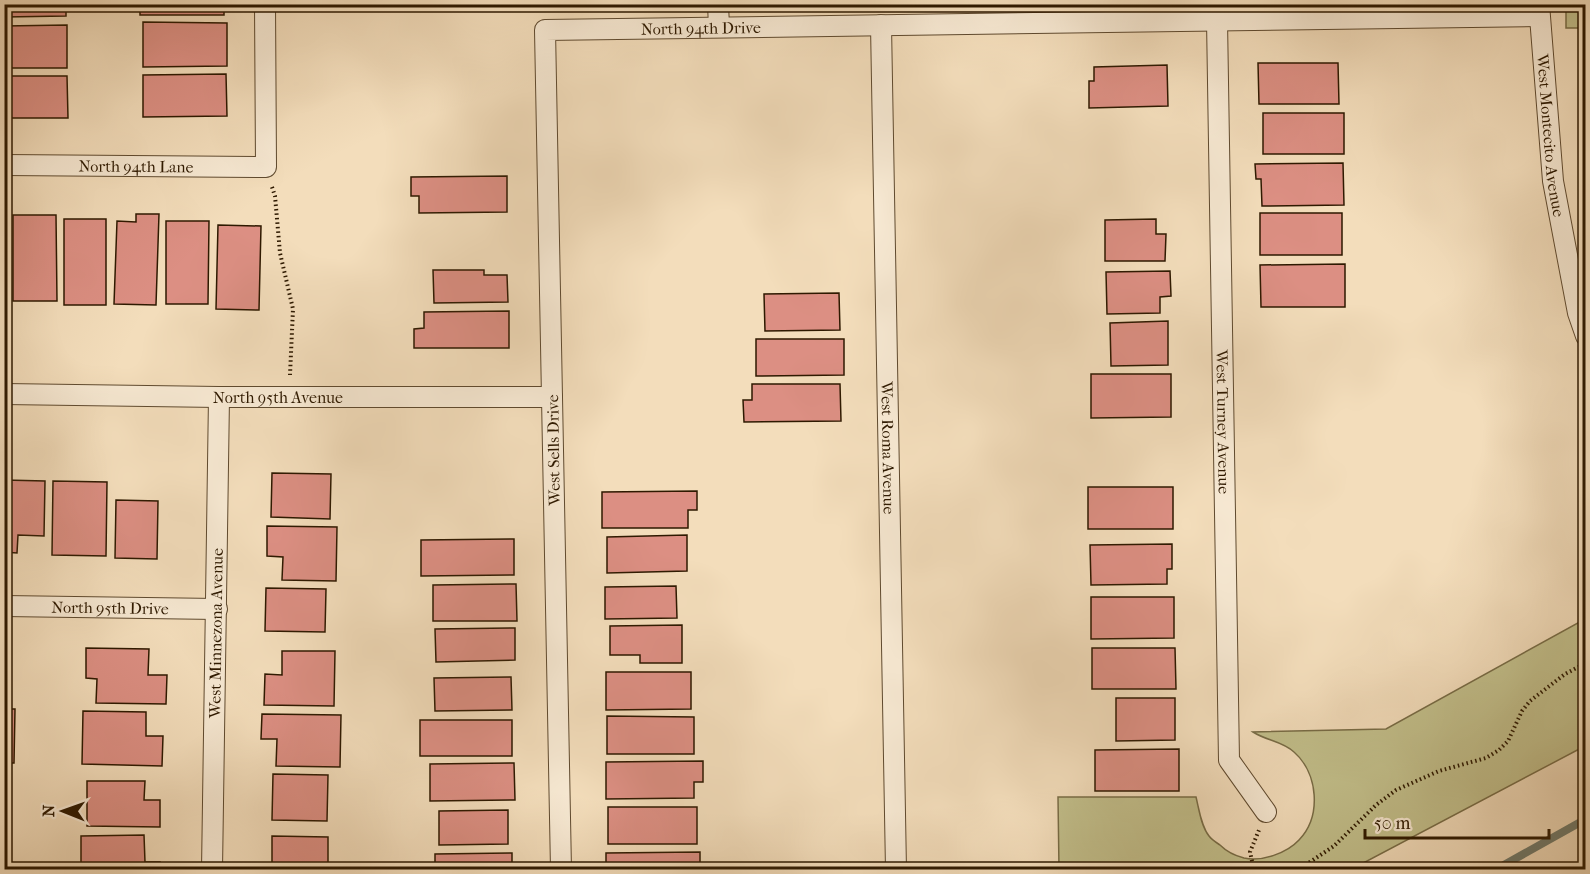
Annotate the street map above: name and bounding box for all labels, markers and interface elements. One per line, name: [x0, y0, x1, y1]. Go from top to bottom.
street label: North 94th Drive: [641, 18, 761, 39]
street label: West Montecito Avenue: [1533, 52, 1569, 219]
street label: North 94th Lane: [78, 157, 194, 176]
street label: West Turney Avenue: [1212, 349, 1234, 494]
street label: West Roma Avenue: [877, 380, 899, 515]
street label: North 95th Avenue: [213, 388, 343, 407]
street label: West Sells Drive: [543, 394, 564, 507]
street label: West Minnezona Avenue: [205, 548, 227, 719]
street label: North 95th Drive: [51, 598, 169, 618]
north arrow: [33, 781, 93, 841]
scale bar: [1365, 802, 1550, 840]
text: N: [39, 804, 58, 817]
text: 50 m: [1374, 813, 1411, 834]

